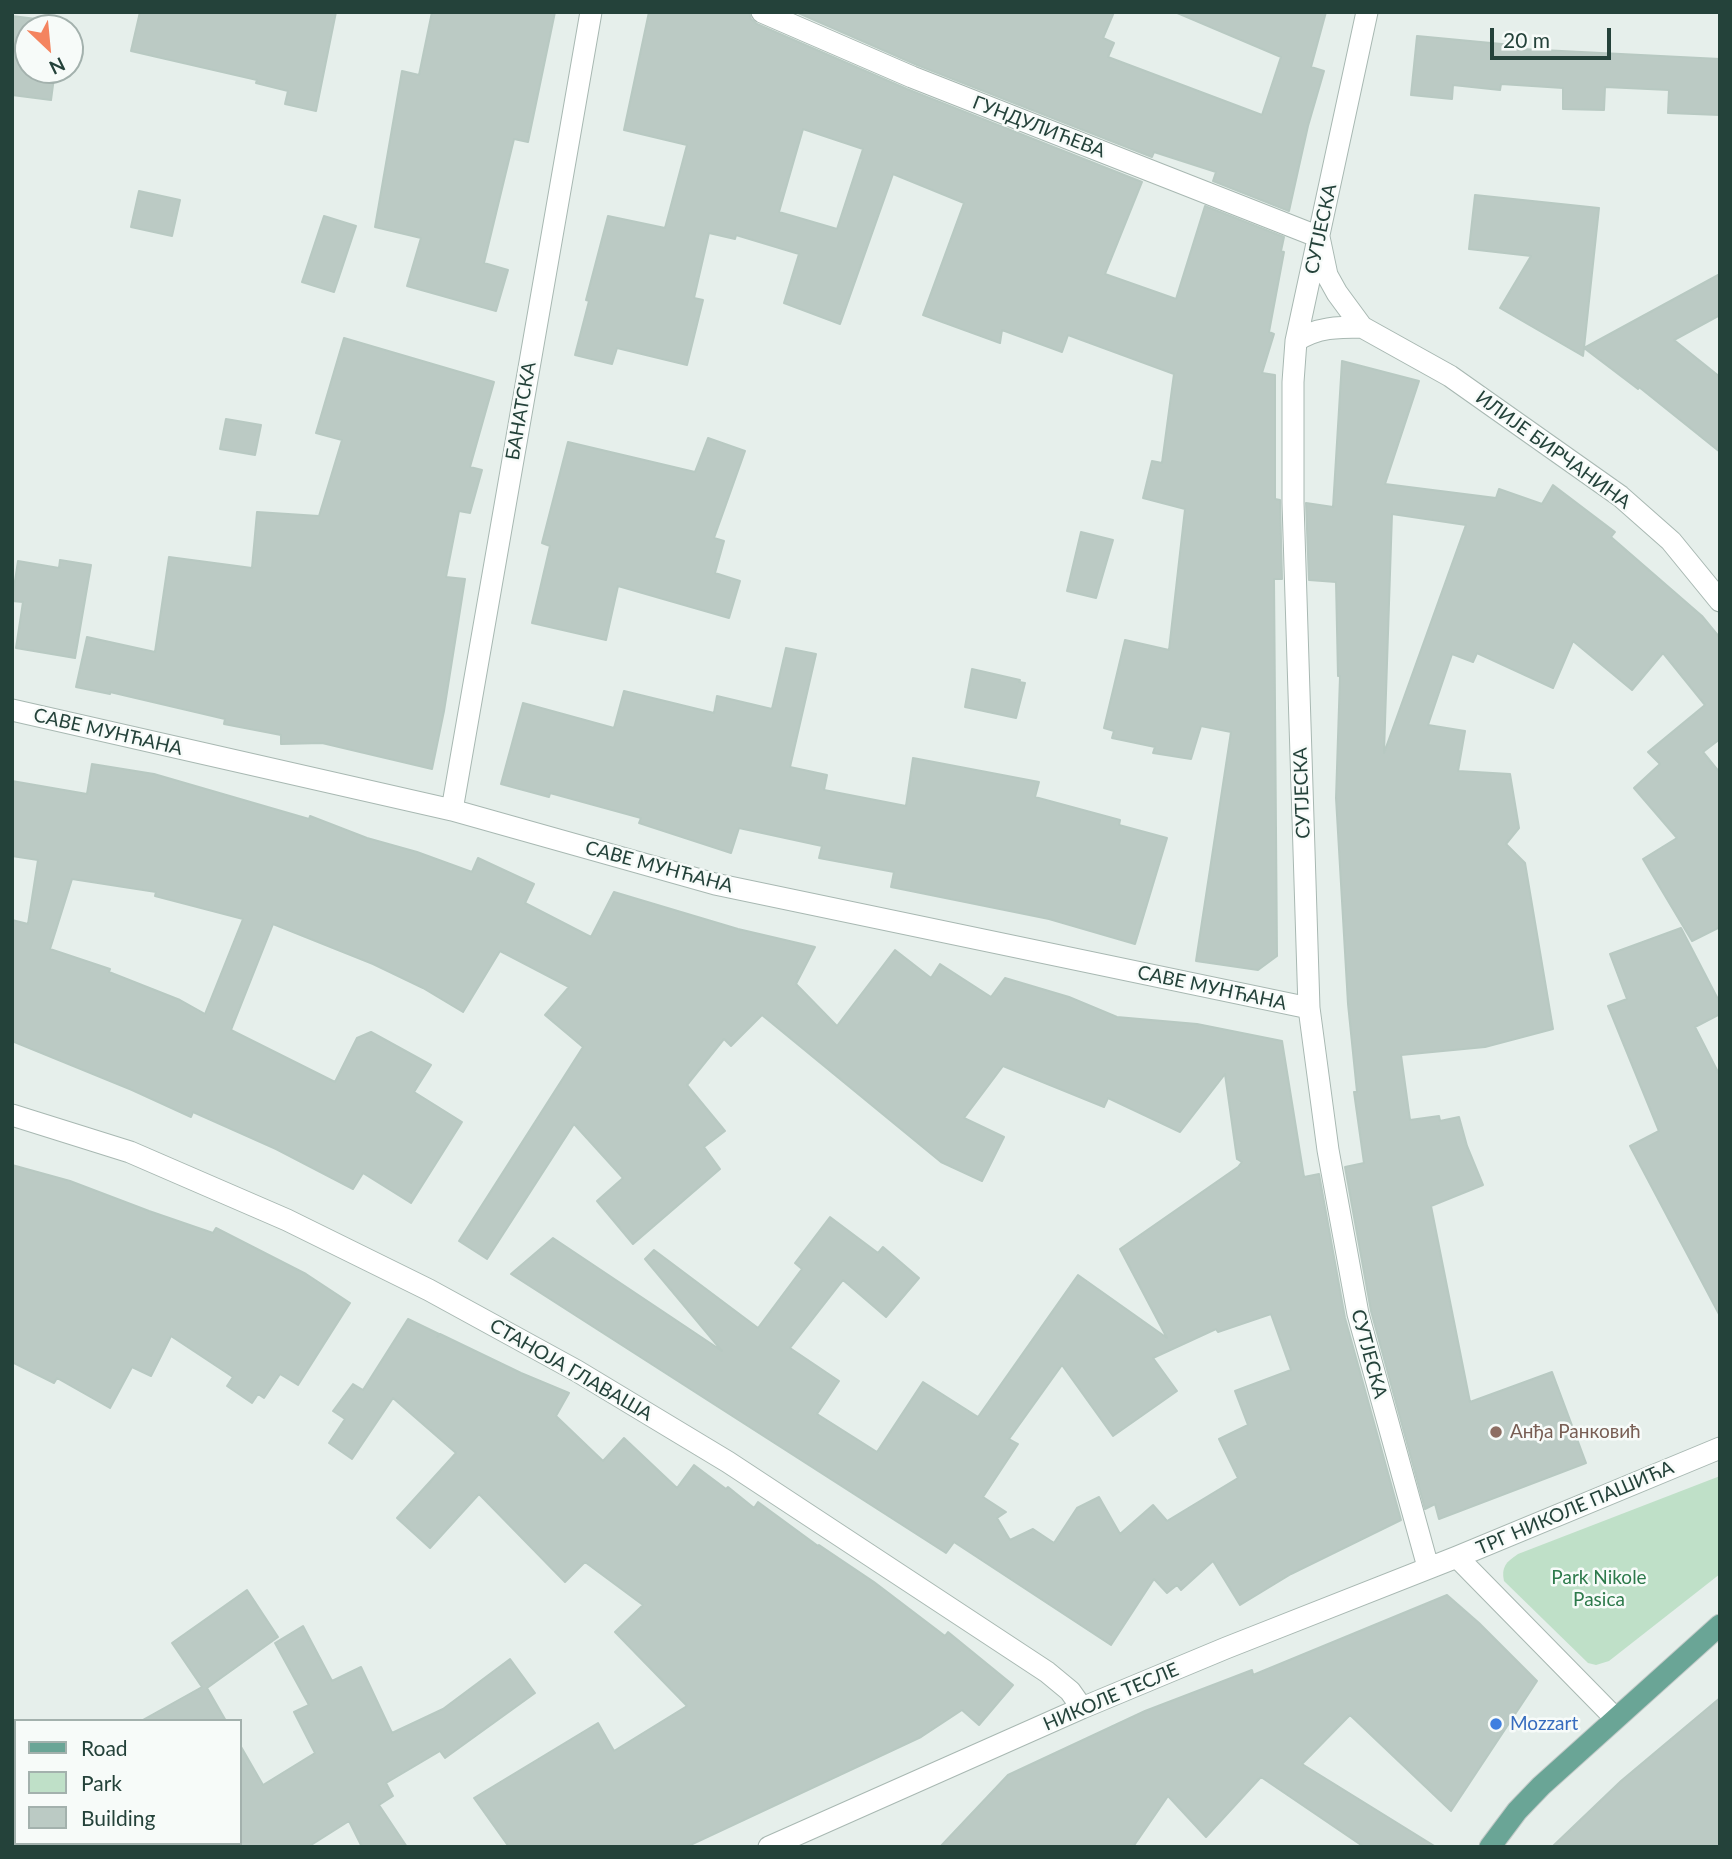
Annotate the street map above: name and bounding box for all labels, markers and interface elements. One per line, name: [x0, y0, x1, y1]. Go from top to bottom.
north arrow: [14, 14, 84, 84]
scale bar: [1494, 14, 1615, 58]
text: 20 m: [1503, 27, 1550, 52]
text: N: [46, 53, 69, 80]
street label: ГУНДУЛИЋЕВА: [969, 91, 1109, 163]
street label: СУТЈЕСКА: [1300, 182, 1342, 276]
street label: БАНАТСКА: [501, 360, 541, 462]
street label: ИЛИЈЕ БИРЧАНИНА: [1471, 386, 1635, 514]
street label: САВЕ МУНЋАНА: [31, 704, 185, 760]
street label: СУТЈЕСКА: [1289, 747, 1315, 839]
street label: САВЕ МУНЋАНА: [583, 836, 735, 898]
street label: САВЕ МУНЋАНА: [1135, 961, 1289, 1015]
street label: СУТЈЕСКА: [1346, 1307, 1392, 1401]
street label: СТАНОЈА ГЛАВАША: [486, 1314, 656, 1426]
place label: Анђа Ранковић: [1510, 1421, 1641, 1443]
marker: Анђа Ранковић: [1488, 1424, 1504, 1440]
street label: ТРГ НИКОЛЕ ПАШИЋА: [1473, 1456, 1677, 1560]
park label: Park Nikole Pasica: [1551, 1567, 1647, 1611]
street label: НИКОЛЕ ТЕСЛЕ: [1040, 1658, 1182, 1736]
place label: Mozzart: [1510, 1713, 1578, 1735]
marker: Mozzart: [1488, 1716, 1504, 1732]
legend: [14, 1719, 242, 1845]
text: Road: [81, 1735, 128, 1760]
text: Park: [81, 1770, 122, 1795]
text: Building: [81, 1805, 156, 1830]

